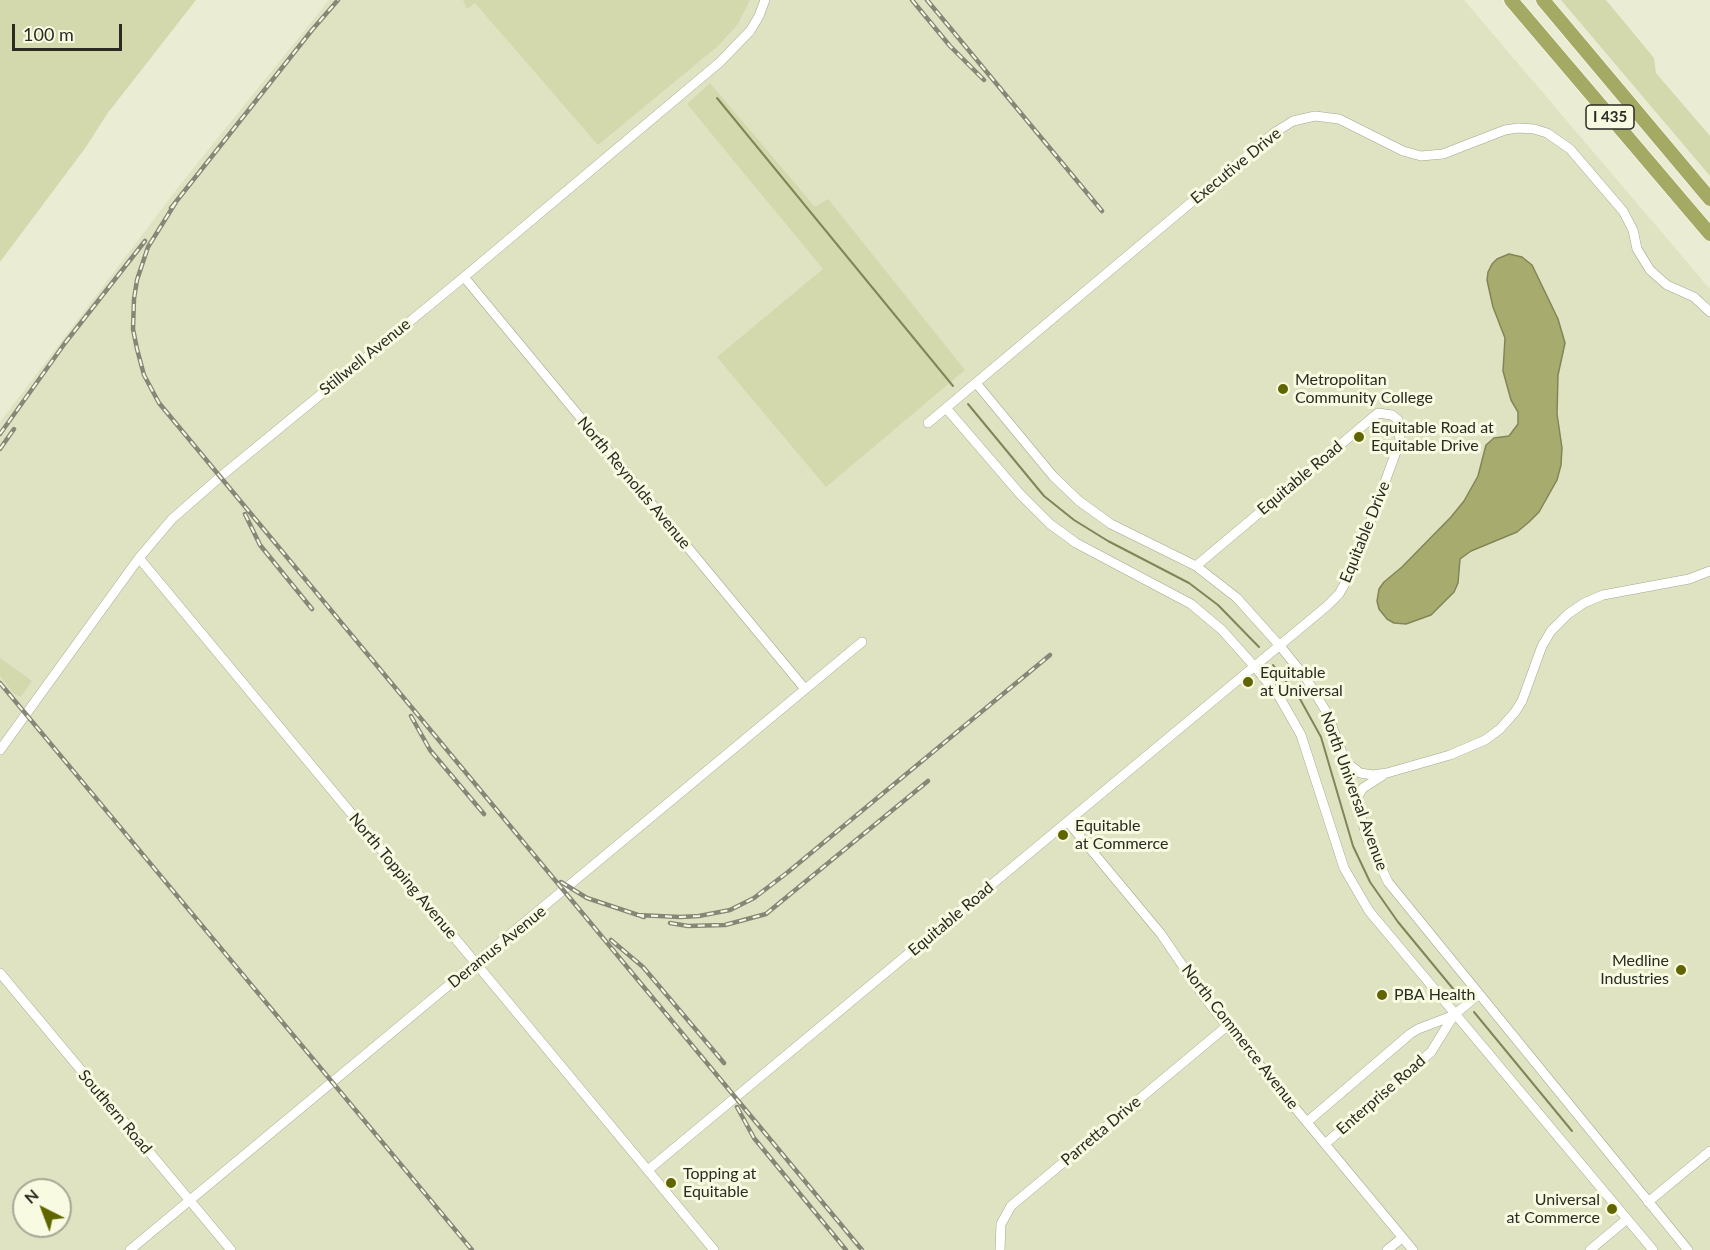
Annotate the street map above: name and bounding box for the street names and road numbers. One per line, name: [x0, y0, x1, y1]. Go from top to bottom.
road number: I 435: [1586, 105, 1634, 129]
street label: Executive Drive: [1187, 124, 1285, 208]
street label: Stillwell Avenue: [316, 315, 414, 399]
street label: North Reynolds Avenue: [573, 413, 695, 553]
street label: Equitable Road: [1254, 437, 1346, 519]
street label: Equitable Drive: [1336, 478, 1394, 586]
street label: North Universal Avenue: [1316, 709, 1392, 873]
street label: North Topping Avenue: [345, 809, 461, 943]
street label: Equitable Road: [905, 878, 997, 960]
street label: Deramus Avenue: [444, 902, 550, 992]
street label: North Commerce Avenue: [1177, 961, 1303, 1113]
street label: Enterprise Road: [1333, 1051, 1429, 1139]
street label: Southern Road: [74, 1066, 156, 1158]
street label: Parretta Drive: [1057, 1092, 1145, 1170]

